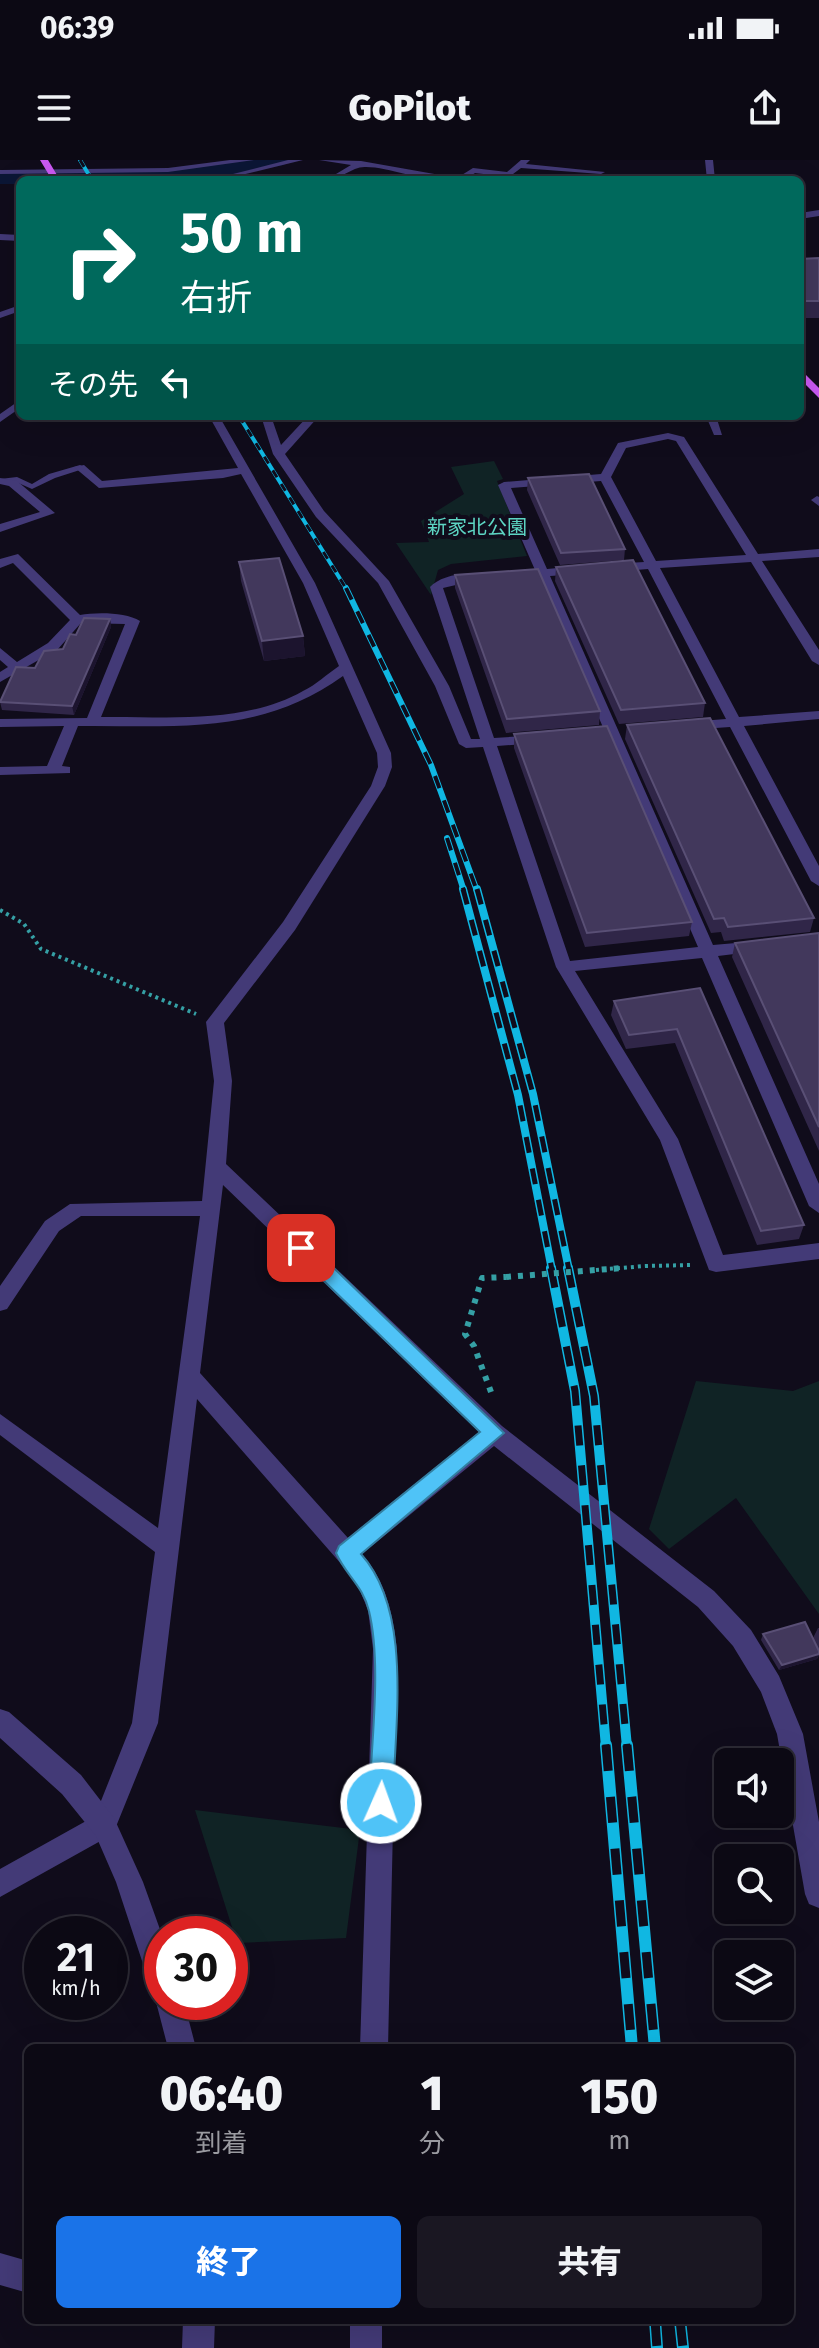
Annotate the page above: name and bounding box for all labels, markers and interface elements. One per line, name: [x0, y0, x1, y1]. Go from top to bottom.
text: 06:39: [40, 10, 114, 46]
icon: menu: [32, 86, 76, 130]
text: GoPilot: [348, 86, 471, 130]
icon: share: [743, 86, 787, 130]
text: 50 m: [180, 200, 303, 267]
icon: right: [48, 208, 152, 312]
text: 右折: [180, 276, 252, 320]
icon: left: [154, 360, 198, 404]
text: その先: [48, 367, 138, 403]
park label: 新家北公園: [427, 515, 527, 539]
pin: [267, 1214, 335, 1282]
icon: arrive: [279, 1226, 323, 1270]
map controls: [714, 1748, 794, 2020]
button: sound: [714, 1748, 794, 1828]
position arrow: [339, 1761, 423, 1845]
button: search: [714, 1844, 794, 1924]
speed limit sign: 30: [144, 1916, 248, 2020]
text: 21: [57, 1934, 95, 1982]
button: layers: [714, 1940, 794, 2020]
text: km/h: [51, 1976, 101, 2000]
text: 06:40: [160, 2065, 283, 2123]
text: 1: [421, 2065, 443, 2123]
text: 150: [581, 2068, 658, 2126]
text: m: [608, 2125, 631, 2156]
text: 到着: [195, 2128, 248, 2159]
text: 分: [419, 2128, 445, 2159]
button: 終了: [56, 2216, 401, 2308]
button: 共有: [417, 2216, 762, 2308]

